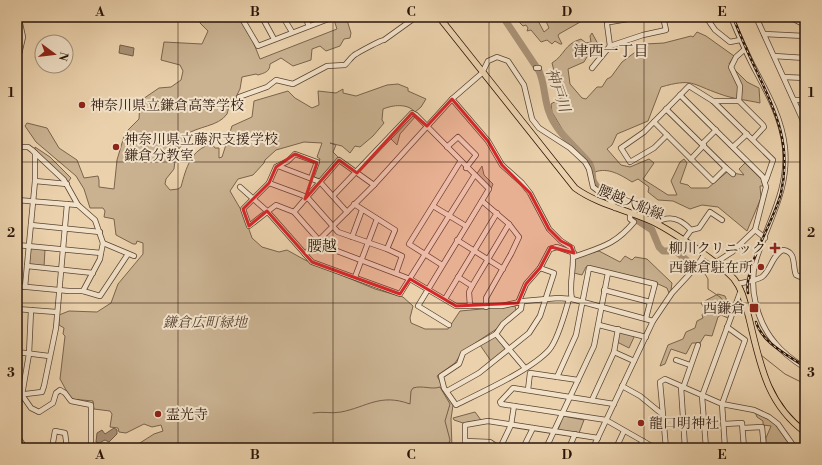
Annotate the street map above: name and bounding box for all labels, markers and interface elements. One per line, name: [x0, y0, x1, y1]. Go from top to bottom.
text: A: [94, 4, 105, 20]
text: B: [250, 4, 260, 20]
text: C: [406, 4, 416, 20]
text: D: [562, 4, 572, 20]
text: E: [717, 4, 727, 20]
north arrow: [34, 34, 74, 74]
district label: 津西一丁目: [573, 42, 649, 61]
text: N: [55, 50, 71, 63]
water label: 神戸川: [541, 66, 574, 116]
text: 1: [8, 85, 15, 101]
text: 1: [808, 85, 815, 101]
place label: 神奈川県立鎌倉高等学校: [90, 97, 244, 115]
marker: 神奈川県立鎌倉高等学校: [77, 100, 87, 110]
place label: 神奈川県立藤沢支援学校 鎌倉分教室: [124, 131, 278, 165]
marker: 神奈川県立藤沢支援学校 鎌倉分教室: [111, 142, 121, 152]
street label: 腰越大船線: [595, 181, 666, 224]
text: 2: [7, 225, 15, 241]
text: 2: [807, 225, 815, 241]
district label: 腰越: [307, 237, 337, 256]
place label: 柳川クリニック: [669, 240, 766, 258]
marker: 柳川クリニック: [769, 242, 781, 254]
place label: 西鎌倉駐在所: [669, 259, 753, 277]
marker: 西鎌倉駐在所: [756, 262, 766, 272]
place label: 西鎌倉: [703, 300, 745, 318]
marker: 西鎌倉: [748, 302, 760, 314]
park label: 鎌倉広町緑地: [163, 314, 249, 332]
text: 3: [7, 365, 15, 381]
text: 3: [807, 365, 815, 381]
place label: 霊光寺: [166, 406, 208, 424]
marker: 霊光寺: [153, 409, 163, 419]
place label: 龍口明神社: [649, 415, 719, 433]
marker: 龍口明神社: [636, 418, 646, 428]
text: A: [94, 447, 105, 463]
text: B: [250, 447, 260, 463]
text: C: [406, 447, 416, 463]
text: D: [562, 447, 572, 463]
text: E: [717, 447, 727, 463]

